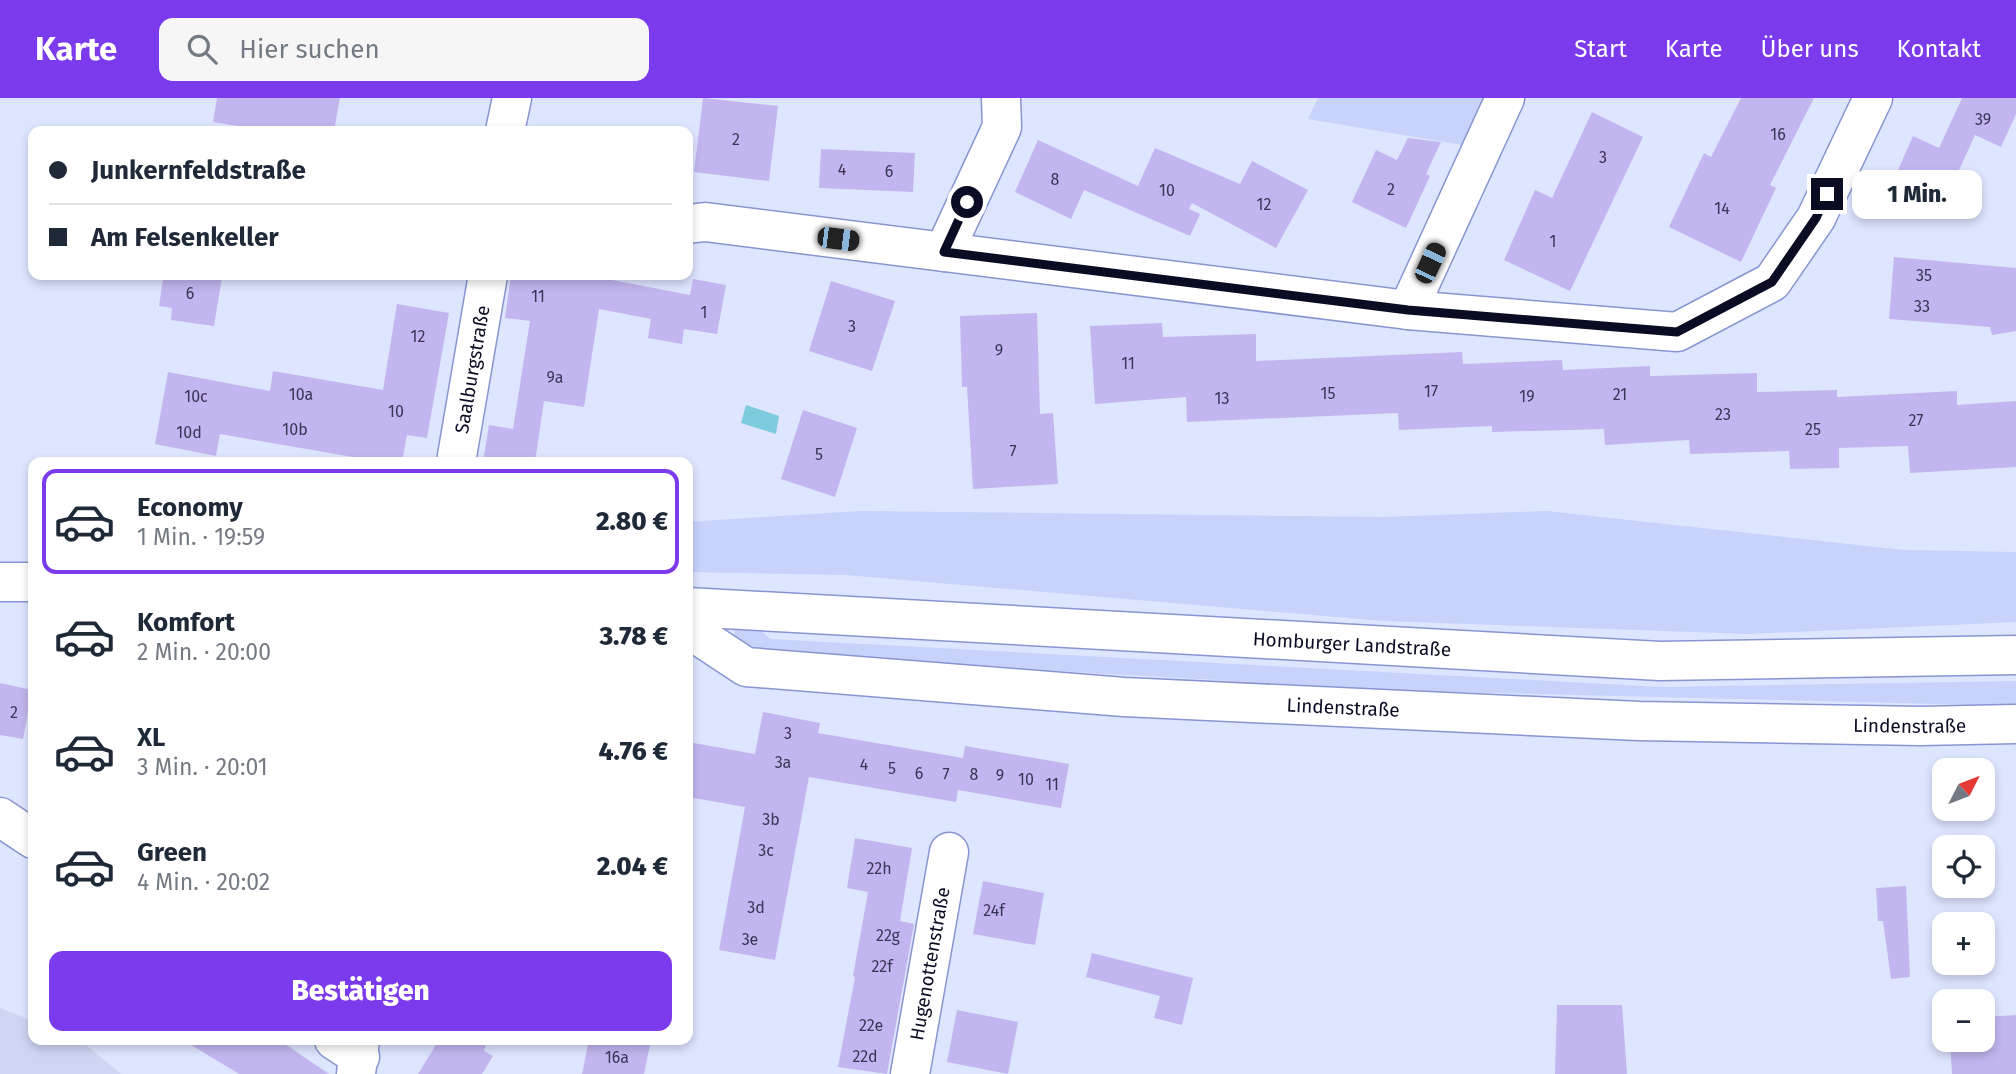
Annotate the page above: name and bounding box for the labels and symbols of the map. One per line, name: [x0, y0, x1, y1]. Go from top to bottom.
house number: 39: [1975, 110, 1991, 129]
house number: 16: [1770, 125, 1786, 144]
house number: 2: [732, 130, 740, 149]
house number: 3: [1599, 148, 1607, 167]
house number: 4: [838, 160, 847, 179]
house number: 6: [885, 162, 893, 181]
house number: 8: [1051, 170, 1060, 189]
callout: 1 Min.: [1852, 170, 1981, 218]
route end: [1811, 178, 1843, 210]
house number: 2: [1387, 180, 1395, 199]
house number: 10: [1159, 181, 1175, 200]
route start: [951, 186, 983, 218]
house number: 12: [1257, 195, 1271, 214]
house number: 14: [1714, 199, 1730, 218]
car: [816, 226, 861, 252]
house number: 1: [1550, 232, 1556, 251]
car: [1412, 240, 1449, 286]
house number: 35: [1916, 266, 1932, 285]
house number: 6: [186, 284, 194, 303]
house number: 11: [531, 287, 545, 306]
house number: 33: [1914, 297, 1930, 316]
street label: Saalburgstraße: [450, 303, 495, 435]
house number: 1: [701, 303, 707, 322]
house number: 3: [848, 317, 856, 336]
house number: 12: [411, 327, 425, 346]
house number: 9: [995, 341, 1003, 360]
house number: 11: [1121, 354, 1135, 373]
house number: 9a: [547, 368, 563, 387]
house number: 17: [1424, 382, 1438, 401]
house number: 15: [1321, 384, 1335, 403]
house number: 10a: [289, 385, 313, 404]
house number: 21: [1613, 385, 1627, 404]
house number: 10c: [184, 387, 208, 406]
house number: 19: [1519, 387, 1535, 406]
house number: 13: [1215, 389, 1229, 408]
house number: 10: [388, 402, 404, 421]
house number: 23: [1715, 405, 1731, 424]
house number: 27: [1909, 411, 1923, 430]
house number: 10b: [282, 420, 308, 439]
house number: 25: [1805, 420, 1821, 439]
house number: 10d: [176, 423, 202, 442]
house number: 7: [1009, 442, 1017, 461]
house number: 5: [815, 445, 823, 464]
street label: Homburger Landstraße: [1252, 627, 1452, 661]
street label: Lindenstraße: [1286, 694, 1400, 722]
house number: 2: [10, 703, 18, 722]
street label: Lindenstraße: [1853, 714, 1967, 738]
house number: 3: [784, 724, 792, 743]
house number: 3a: [775, 753, 791, 772]
house number: 4: [860, 755, 869, 774]
north arrow: [1932, 758, 1995, 821]
house number: 5: [888, 759, 896, 778]
house number: 6: [915, 764, 923, 783]
house number: 7: [942, 765, 950, 784]
house number: 8: [970, 765, 979, 784]
house number: 9: [996, 766, 1004, 785]
house number: 10: [1018, 770, 1034, 789]
house number: 11: [1045, 775, 1059, 794]
house number: 3b: [762, 810, 780, 829]
house number: 3c: [758, 841, 774, 860]
house number: 22h: [866, 859, 892, 878]
street label: Hugenottenstraße: [905, 885, 955, 1042]
house number: 3d: [747, 898, 765, 917]
house number: 24f: [983, 901, 1006, 920]
house number: 22g: [876, 926, 901, 945]
house number: 3e: [742, 930, 758, 949]
house number: 22f: [871, 957, 894, 976]
house number: 22e: [859, 1016, 883, 1035]
house number: 22d: [852, 1047, 878, 1066]
house number: 16a: [605, 1048, 629, 1067]

